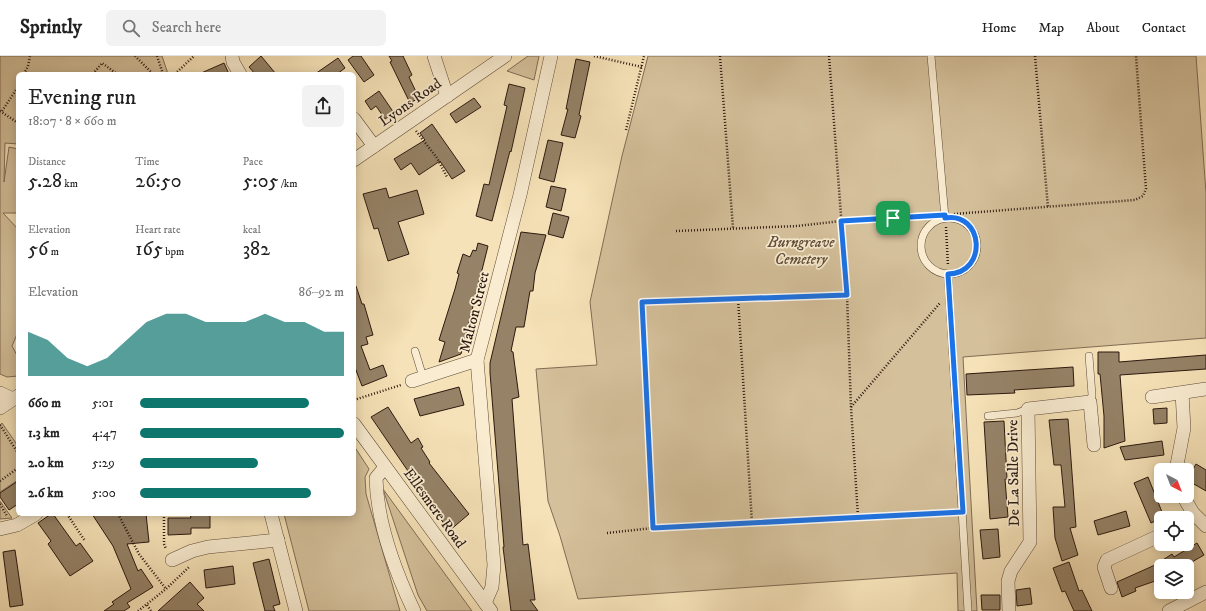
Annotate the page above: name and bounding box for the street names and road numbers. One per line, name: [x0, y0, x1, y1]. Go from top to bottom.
street label: Lyons Road: [375, 74, 446, 131]
street label: Malton Street: [455, 269, 494, 355]
street label: De La Salle Drive: [1003, 419, 1024, 527]
street label: Ellesmere Road: [399, 465, 470, 552]

